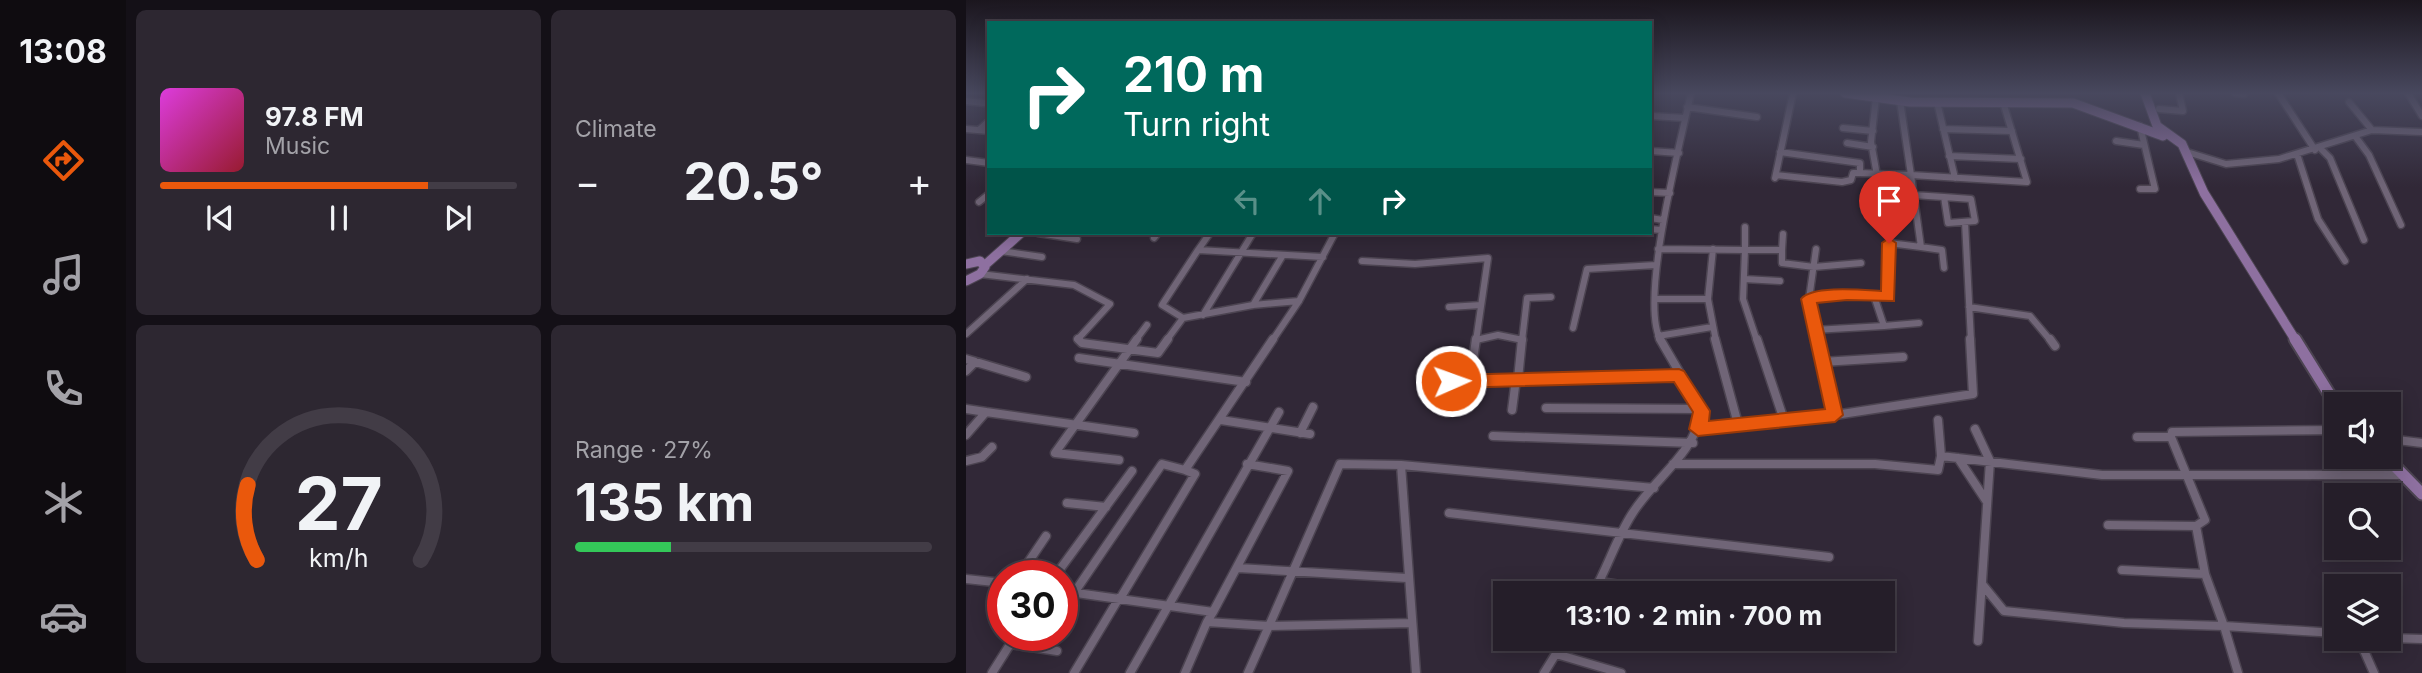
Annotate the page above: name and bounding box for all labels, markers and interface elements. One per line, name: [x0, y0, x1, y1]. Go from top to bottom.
text: 13:08: [19, 32, 107, 71]
text: 210 m: [1123, 45, 1264, 104]
icon: right: [1008, 49, 1099, 140]
text: 97.8 FM: [265, 101, 364, 132]
text: Turn right: [1123, 105, 1270, 144]
text: Climate: [575, 115, 657, 143]
text: Music: [265, 132, 330, 160]
icon: directions: [39, 136, 88, 185]
text: 20.5°: [683, 150, 824, 213]
text: −: [575, 159, 600, 205]
text: +: [907, 159, 932, 205]
pin: [1859, 171, 1919, 243]
icon: left: [1228, 182, 1266, 220]
icon: ahead: [1301, 182, 1339, 220]
icon: right: [1374, 182, 1412, 220]
icon: arrive: [1870, 182, 1908, 220]
icon: previous: [201, 199, 239, 237]
icon: pause: [320, 199, 358, 237]
icon: next: [439, 199, 477, 237]
icon: music: [39, 250, 88, 299]
position arrow: [1414, 344, 1488, 418]
icon: phone: [39, 364, 88, 413]
map controls: [2324, 392, 2401, 651]
button: sound: [2324, 392, 2401, 469]
text: Range · 27%: [575, 436, 713, 464]
text: 27: [294, 459, 383, 548]
text: 135 km: [575, 471, 754, 534]
icon: climate: [39, 478, 88, 527]
button: search: [2324, 483, 2401, 560]
text: km/h: [309, 543, 368, 573]
speed limit sign: 30: [987, 560, 1078, 651]
button: layers: [2324, 574, 2401, 651]
icon: car: [39, 592, 88, 641]
text: 13:10 · 2 min · 700 m: [1566, 600, 1822, 631]

